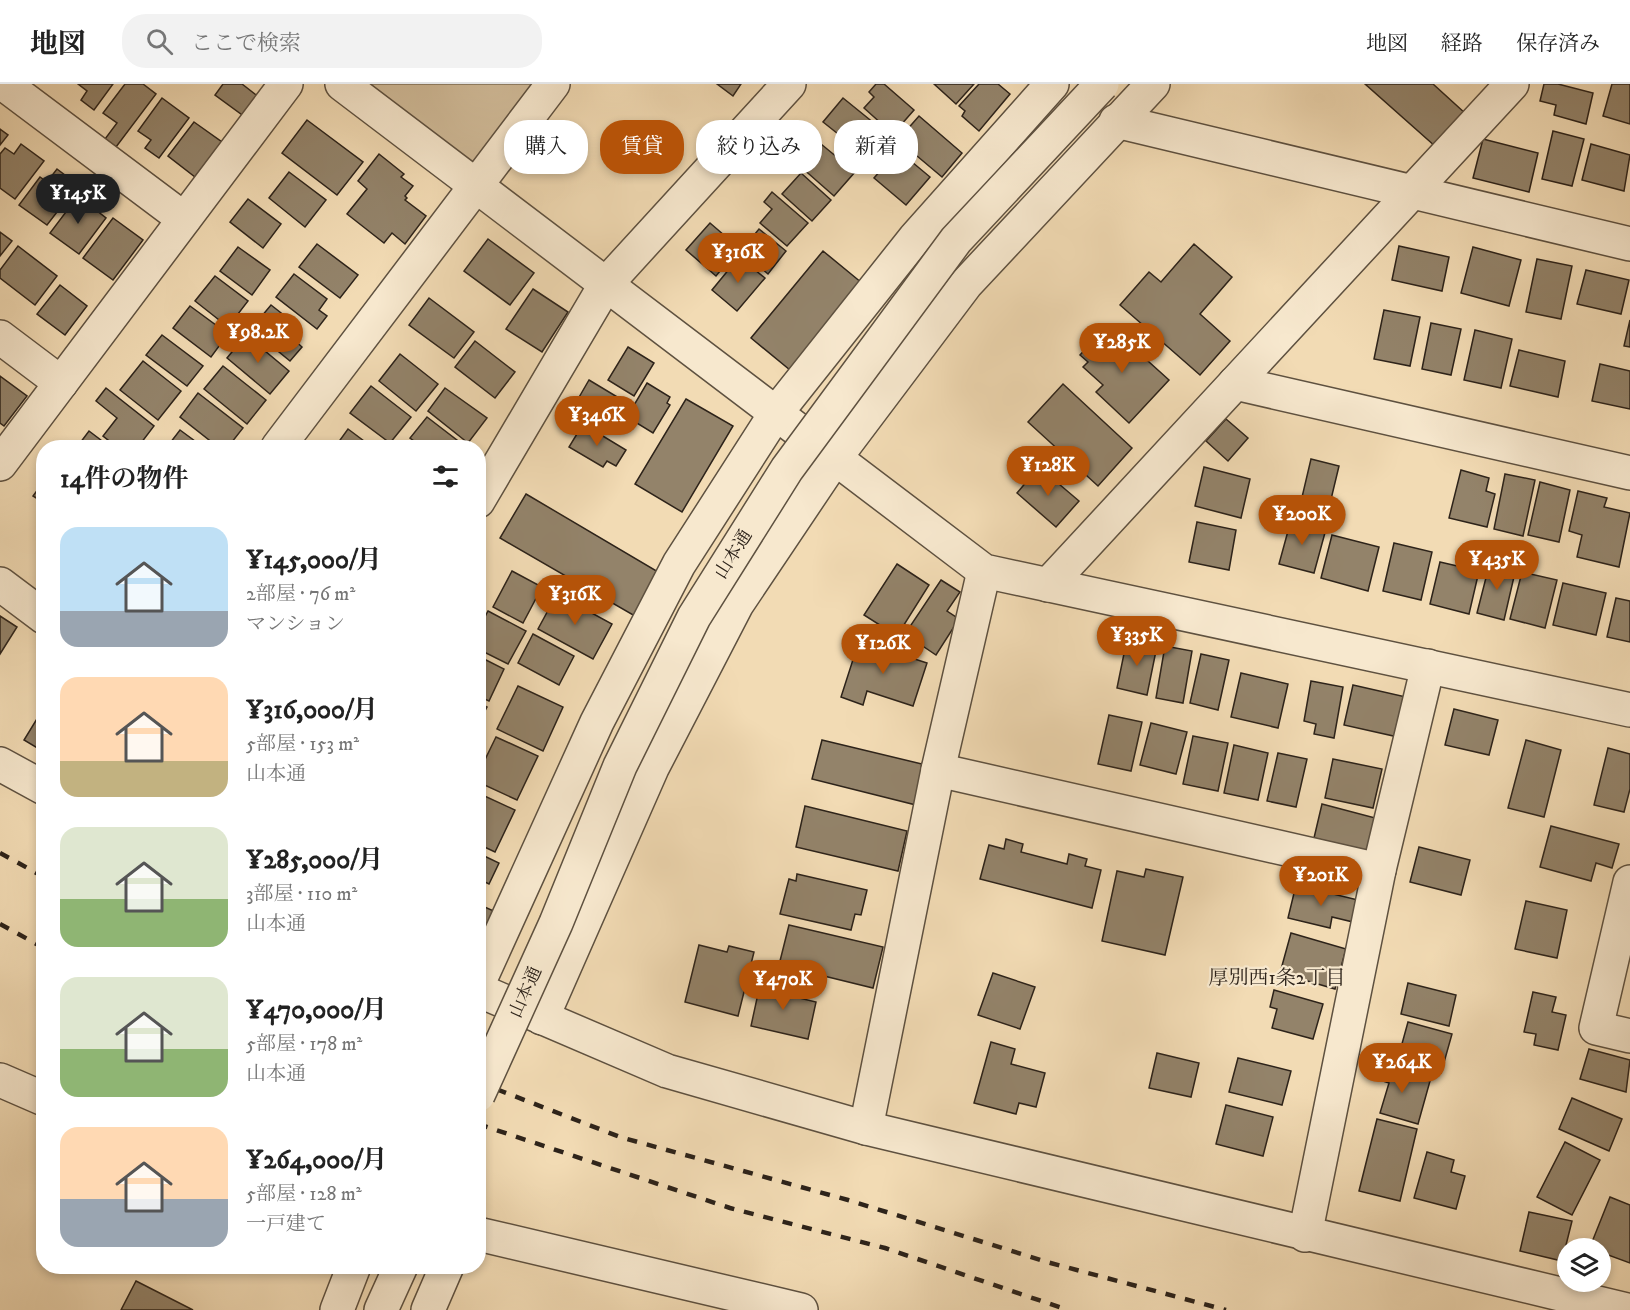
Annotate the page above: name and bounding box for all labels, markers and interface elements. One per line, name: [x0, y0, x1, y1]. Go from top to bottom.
search box: [122, 14, 542, 68]
icon: search: [143, 25, 176, 58]
text: 地図: [30, 27, 86, 62]
text: ここで検索: [191, 30, 301, 57]
text: 地図: [1366, 31, 1408, 57]
text: 経路: [1441, 31, 1483, 57]
text: 保存済み: [1516, 31, 1600, 57]
chip: 購入: [504, 120, 588, 174]
chip: 賃貸: [600, 120, 684, 174]
chip: 絞り込み: [696, 120, 822, 174]
chip: 新着: [834, 120, 918, 174]
pin: ¥145K: [36, 174, 120, 225]
text: ¥145K: [50, 181, 106, 206]
pin: ¥316K: [696, 233, 780, 284]
text: ¥316K: [712, 240, 764, 265]
pin: ¥98.2K: [209, 313, 307, 364]
text: ¥98.2K: [227, 320, 289, 345]
pin: ¥285K: [1080, 323, 1164, 374]
text: ¥285K: [1093, 330, 1151, 355]
pin: ¥346K: [555, 396, 639, 447]
text: ¥346K: [569, 403, 625, 428]
pin: ¥128K: [1006, 446, 1090, 497]
text: ¥128K: [1021, 453, 1075, 478]
icon: filters: [429, 460, 462, 493]
text: 14件の物件: [60, 463, 189, 496]
pin: ¥200K: [1260, 495, 1344, 546]
text: ¥200K: [1273, 502, 1331, 527]
street label: 山本通: [710, 526, 757, 583]
pin: ¥435K: [1455, 540, 1539, 591]
text: ¥145,000/月: [246, 544, 382, 577]
text: ¥435K: [1469, 547, 1525, 572]
icon: home: [108, 551, 180, 623]
pin: ¥316K: [533, 575, 617, 626]
text: 2部屋 · 76 m²: [246, 582, 355, 607]
text: ¥316K: [549, 582, 601, 607]
text: マンション: [246, 612, 345, 637]
pin: ¥335K: [1095, 616, 1179, 667]
text: ¥335K: [1111, 623, 1163, 648]
pin: ¥126K: [841, 624, 925, 675]
text: ¥126K: [855, 631, 911, 656]
text: ¥316,000/月: [246, 694, 378, 727]
icon: home: [108, 701, 180, 773]
text: 5部屋 · 153 m²: [246, 732, 359, 757]
text: 山本通: [246, 762, 306, 787]
text: ¥285,000/月: [246, 844, 383, 877]
icon: home: [108, 851, 180, 923]
pin: ¥201K: [1279, 856, 1363, 907]
text: ¥201K: [1293, 863, 1349, 888]
text: 3部屋 · 110 m²: [246, 882, 357, 907]
text: 山本通: [246, 912, 306, 937]
pin: ¥470K: [741, 960, 825, 1011]
street label: 山本通: [505, 963, 547, 1022]
district label: 厚別西1条2丁目: [1208, 966, 1346, 991]
text: ¥470K: [753, 967, 813, 992]
text: ¥470,000/月: [246, 994, 387, 1027]
icon: home: [108, 1001, 180, 1073]
text: 5部屋 · 178 m²: [246, 1032, 362, 1057]
pin: ¥264K: [1360, 1043, 1444, 1094]
text: ¥264K: [1372, 1050, 1432, 1075]
text: 山本通: [246, 1062, 306, 1087]
text: ¥264,000/月: [246, 1144, 387, 1177]
icon: home: [108, 1151, 180, 1223]
text: 5部屋 · 128 m²: [246, 1182, 362, 1207]
text: 一戸建て: [246, 1212, 326, 1237]
map controls: [1557, 1238, 1611, 1292]
button: layers: [1557, 1238, 1611, 1292]

